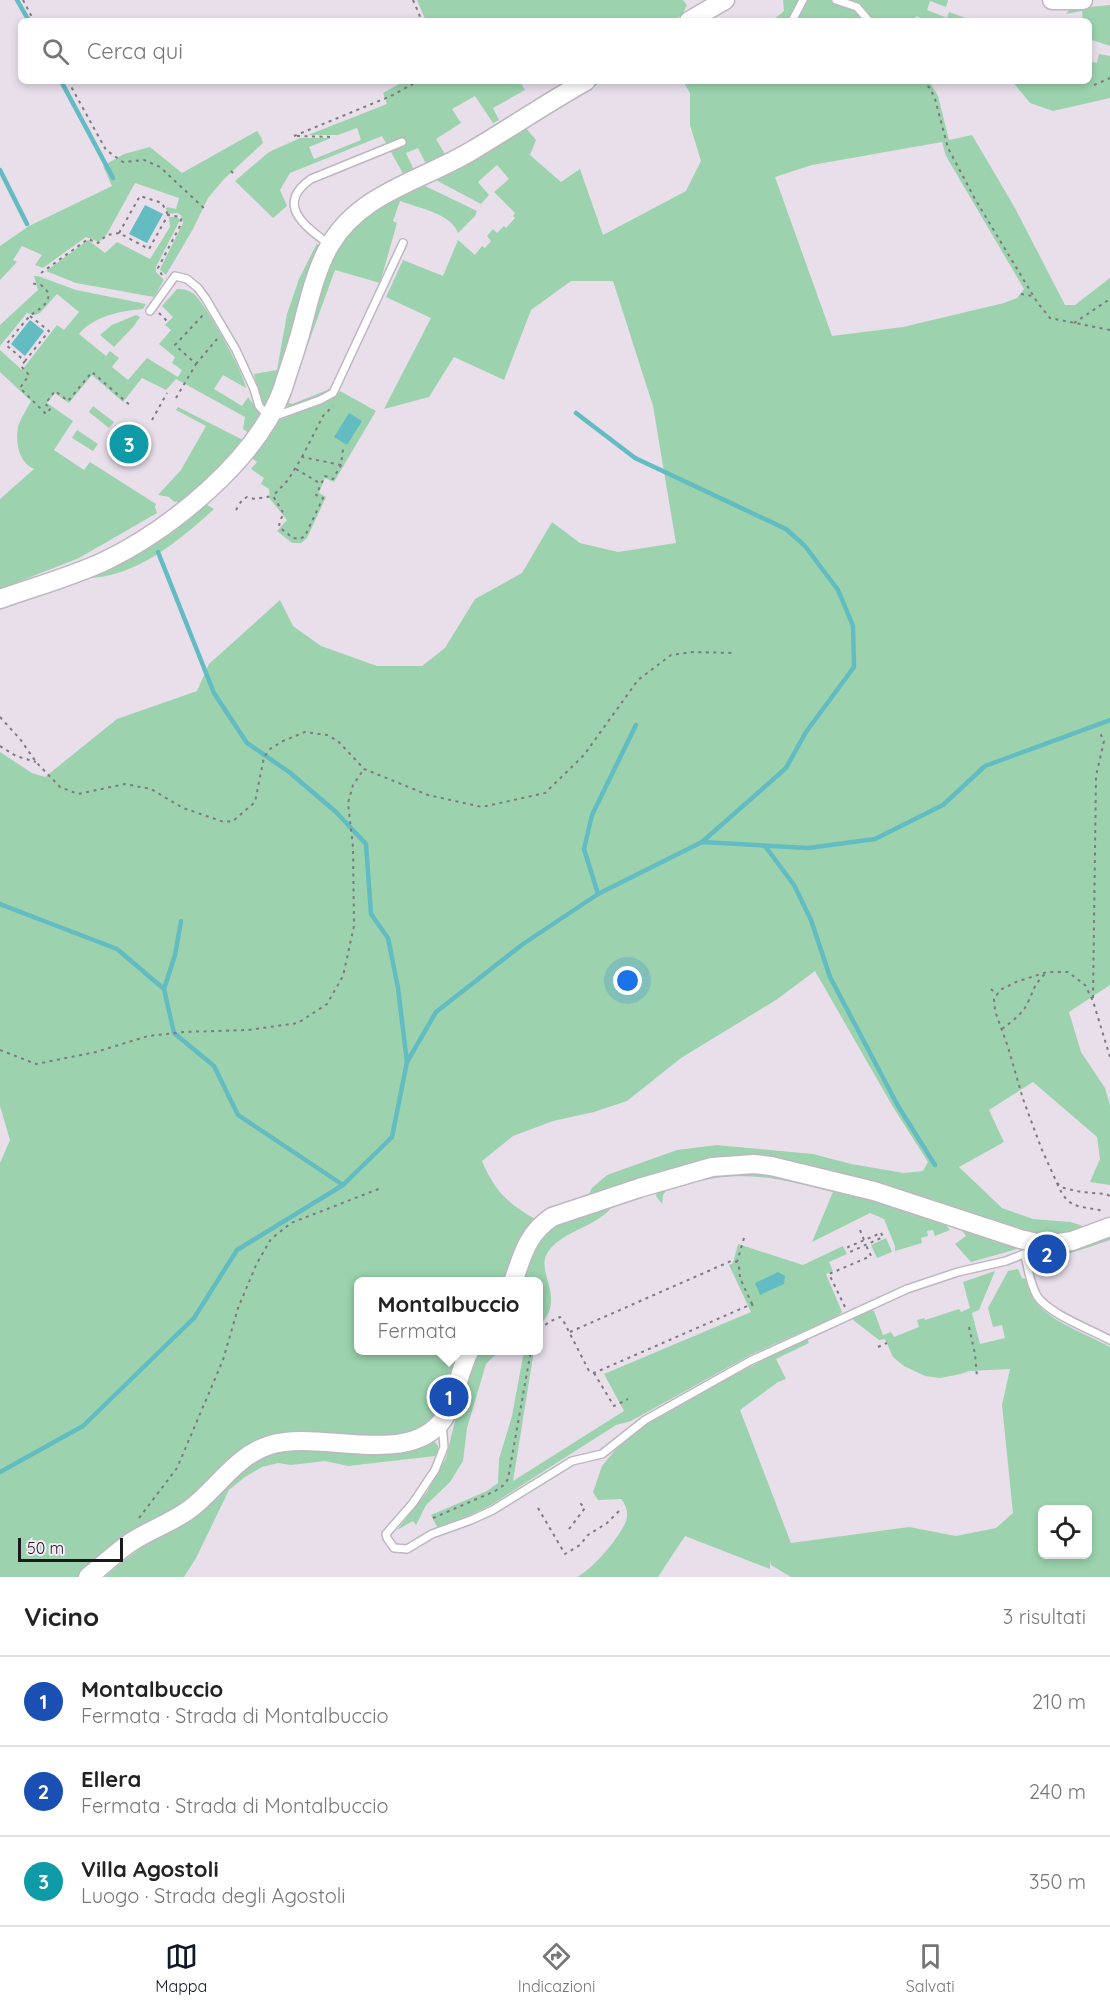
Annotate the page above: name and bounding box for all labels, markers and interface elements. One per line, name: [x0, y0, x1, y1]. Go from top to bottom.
search box: [18, 18, 1092, 84]
icon: search: [39, 35, 72, 68]
text: Cerca qui: [87, 37, 183, 65]
pin: 3: [110, 422, 148, 466]
your location: [613, 966, 642, 995]
pin: 2: [1028, 1232, 1066, 1276]
popup: [354, 1277, 543, 1355]
text: Montalbuccio: [377, 1290, 520, 1318]
text: Fermata: [377, 1318, 457, 1343]
pin: 1: [430, 1374, 468, 1420]
map controls: [1038, 1505, 1092, 1559]
button: locate: [1038, 1505, 1092, 1559]
scale bar: [18, 1535, 123, 1562]
text: 50 m: [27, 1538, 64, 1558]
text: Vicino: [24, 1600, 99, 1633]
text: 3 risultati: [1003, 1604, 1086, 1629]
text: Montalbuccio: [81, 1675, 223, 1703]
text: 1: [40, 1689, 47, 1714]
text: 210 m: [1032, 1689, 1086, 1714]
text: Fermata · Strada di Montalbuccio: [81, 1703, 389, 1728]
text: Ellera: [81, 1765, 141, 1793]
text: 2: [38, 1779, 49, 1804]
text: 240 m: [1029, 1779, 1086, 1804]
text: Fermata · Strada di Montalbuccio: [81, 1793, 389, 1818]
text: Villa Agostoli: [81, 1855, 219, 1883]
text: 3: [38, 1869, 49, 1894]
text: 350 m: [1029, 1869, 1086, 1894]
text: Luogo · Strada degli Agostoli: [81, 1883, 346, 1908]
tab: Mappa: [155, 1940, 207, 1996]
tab: Indicazioni: [518, 1940, 595, 1996]
tab: Salvati: [906, 1940, 955, 1996]

